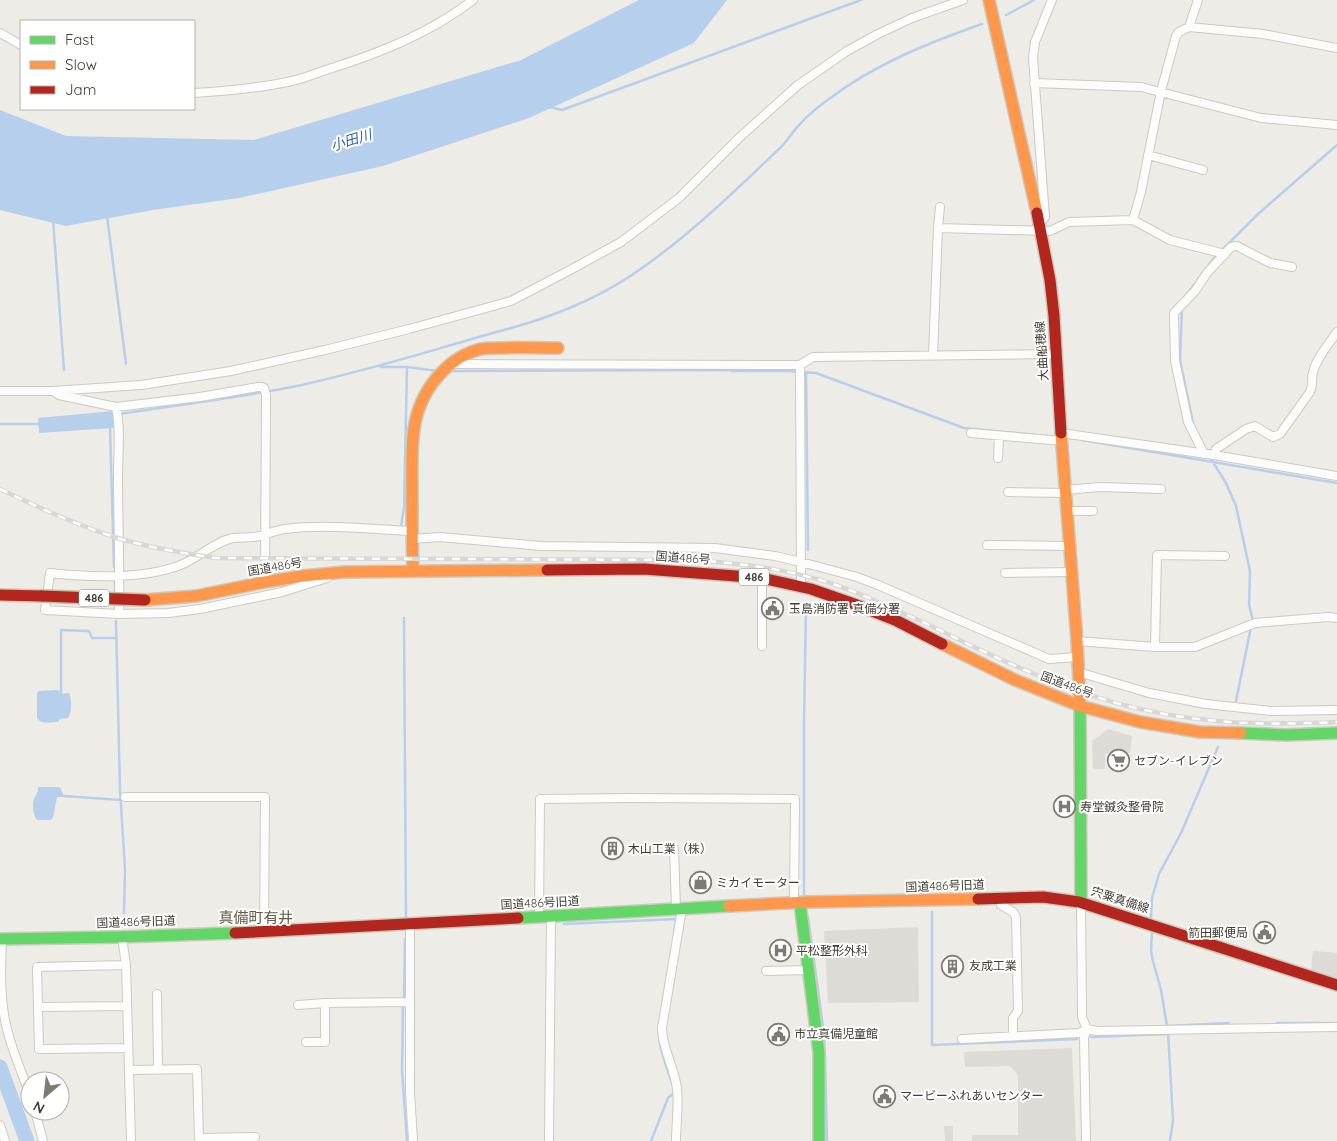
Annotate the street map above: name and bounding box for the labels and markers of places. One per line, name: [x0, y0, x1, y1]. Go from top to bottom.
public building icon: 玉島消防署 真備分署: [761, 597, 785, 621]
place label: 玉島消防署 真備分署: [789, 601, 900, 616]
supermarket icon: セブン-イレブン: [1106, 749, 1130, 773]
place label: セブン-イレブン: [1134, 753, 1223, 768]
hospital icon: 寿堂鍼灸整骨院: [1052, 795, 1076, 819]
place label: 寿堂鍼灸整骨院: [1080, 799, 1164, 814]
building icon: 木山工業（株）: [600, 837, 624, 861]
place label: 木山工業（株）: [628, 841, 712, 856]
shop icon: ミカイモーター: [688, 871, 712, 895]
place label: ミカイモーター: [716, 875, 800, 890]
public building icon: 箭田郵便局: [1252, 921, 1276, 945]
place label: 箭田郵便局: [1188, 925, 1248, 940]
hospital icon: 平松整形外科: [768, 939, 792, 963]
place label: 平松整形外科: [796, 943, 868, 958]
building icon: 友成工業: [941, 954, 965, 978]
place label: 友成工業: [969, 958, 1017, 973]
public building icon: 市立真備児童館: [766, 1022, 790, 1046]
place label: 市立真備児童館: [794, 1026, 878, 1041]
public building icon: マービーふれあいセンター: [872, 1084, 896, 1108]
place label: マービーふれあいセンター: [900, 1088, 1044, 1103]

